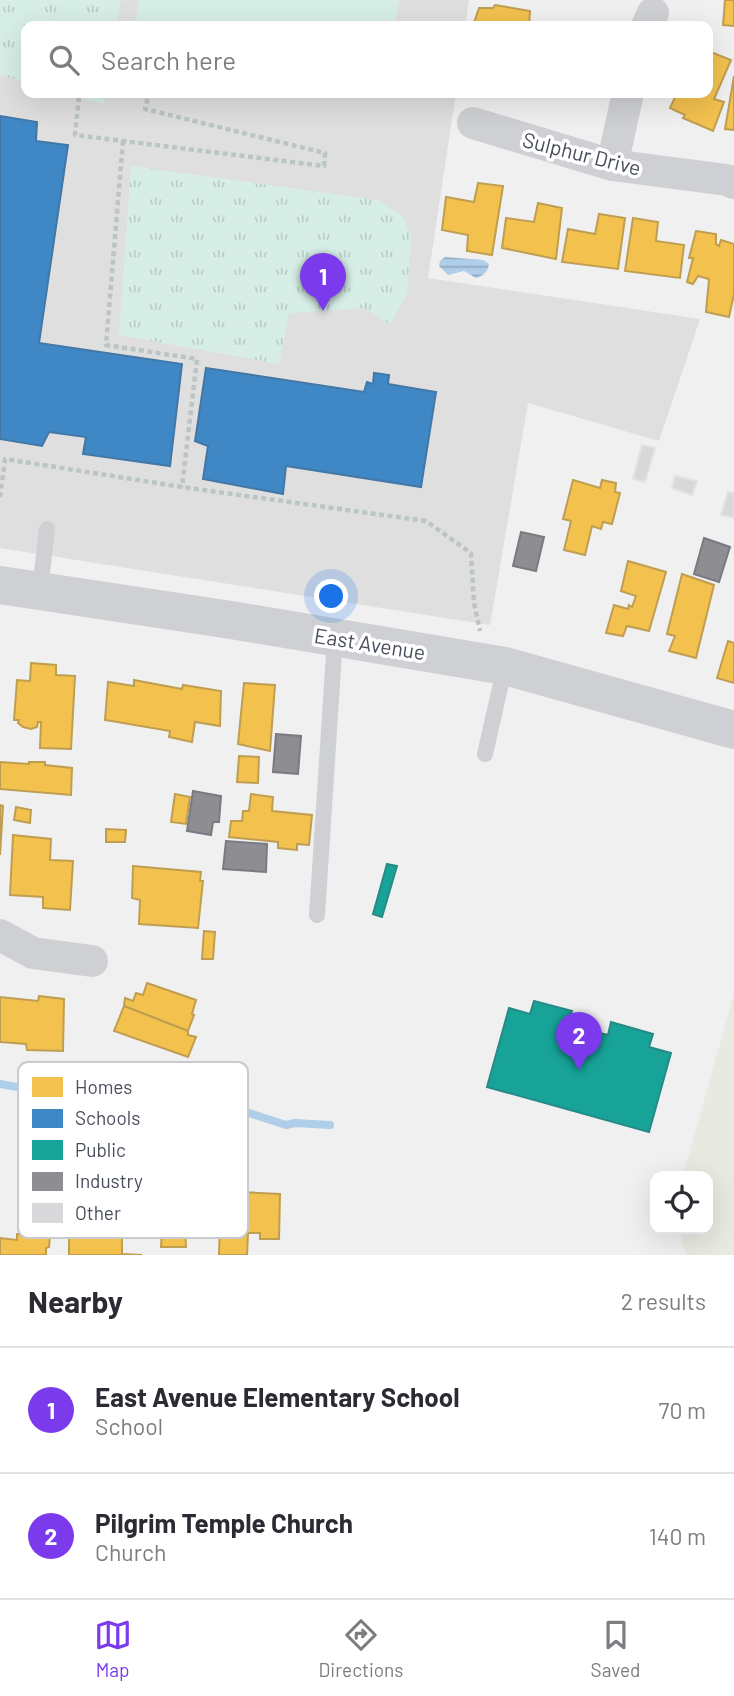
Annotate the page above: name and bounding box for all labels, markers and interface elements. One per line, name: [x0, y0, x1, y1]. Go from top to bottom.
search box: [21, 21, 713, 98]
icon: search: [45, 41, 83, 79]
text: Search here: [101, 44, 236, 75]
street label: Sulphur Drive: [520, 126, 644, 180]
pin: 1: [300, 253, 346, 311]
your location: [314, 579, 348, 613]
street label: East Avenue: [313, 622, 427, 664]
pin: 2: [556, 1012, 602, 1070]
legend: [18, 1062, 248, 1238]
text: Homes: [75, 1075, 132, 1098]
text: Schools: [75, 1106, 140, 1129]
text: Public: [75, 1138, 126, 1161]
text: Industry: [75, 1169, 143, 1192]
map controls: [650, 1171, 713, 1234]
button: locate: [650, 1171, 713, 1234]
text: Other: [75, 1201, 121, 1224]
text: Nearby: [28, 1283, 123, 1319]
text: 2 results: [621, 1287, 706, 1315]
text: East Avenue Elementary School: [95, 1381, 460, 1412]
text: 1: [47, 1396, 55, 1424]
text: 70 m: [659, 1396, 706, 1424]
text: School: [95, 1412, 163, 1440]
text: Pilgrim Temple Church: [95, 1507, 353, 1538]
text: 2: [45, 1522, 57, 1550]
text: 140 m: [649, 1522, 706, 1550]
text: Church: [95, 1538, 166, 1566]
tab: Map: [94, 1616, 132, 1681]
tab: Directions: [319, 1616, 404, 1681]
tab: Saved: [591, 1616, 640, 1681]

